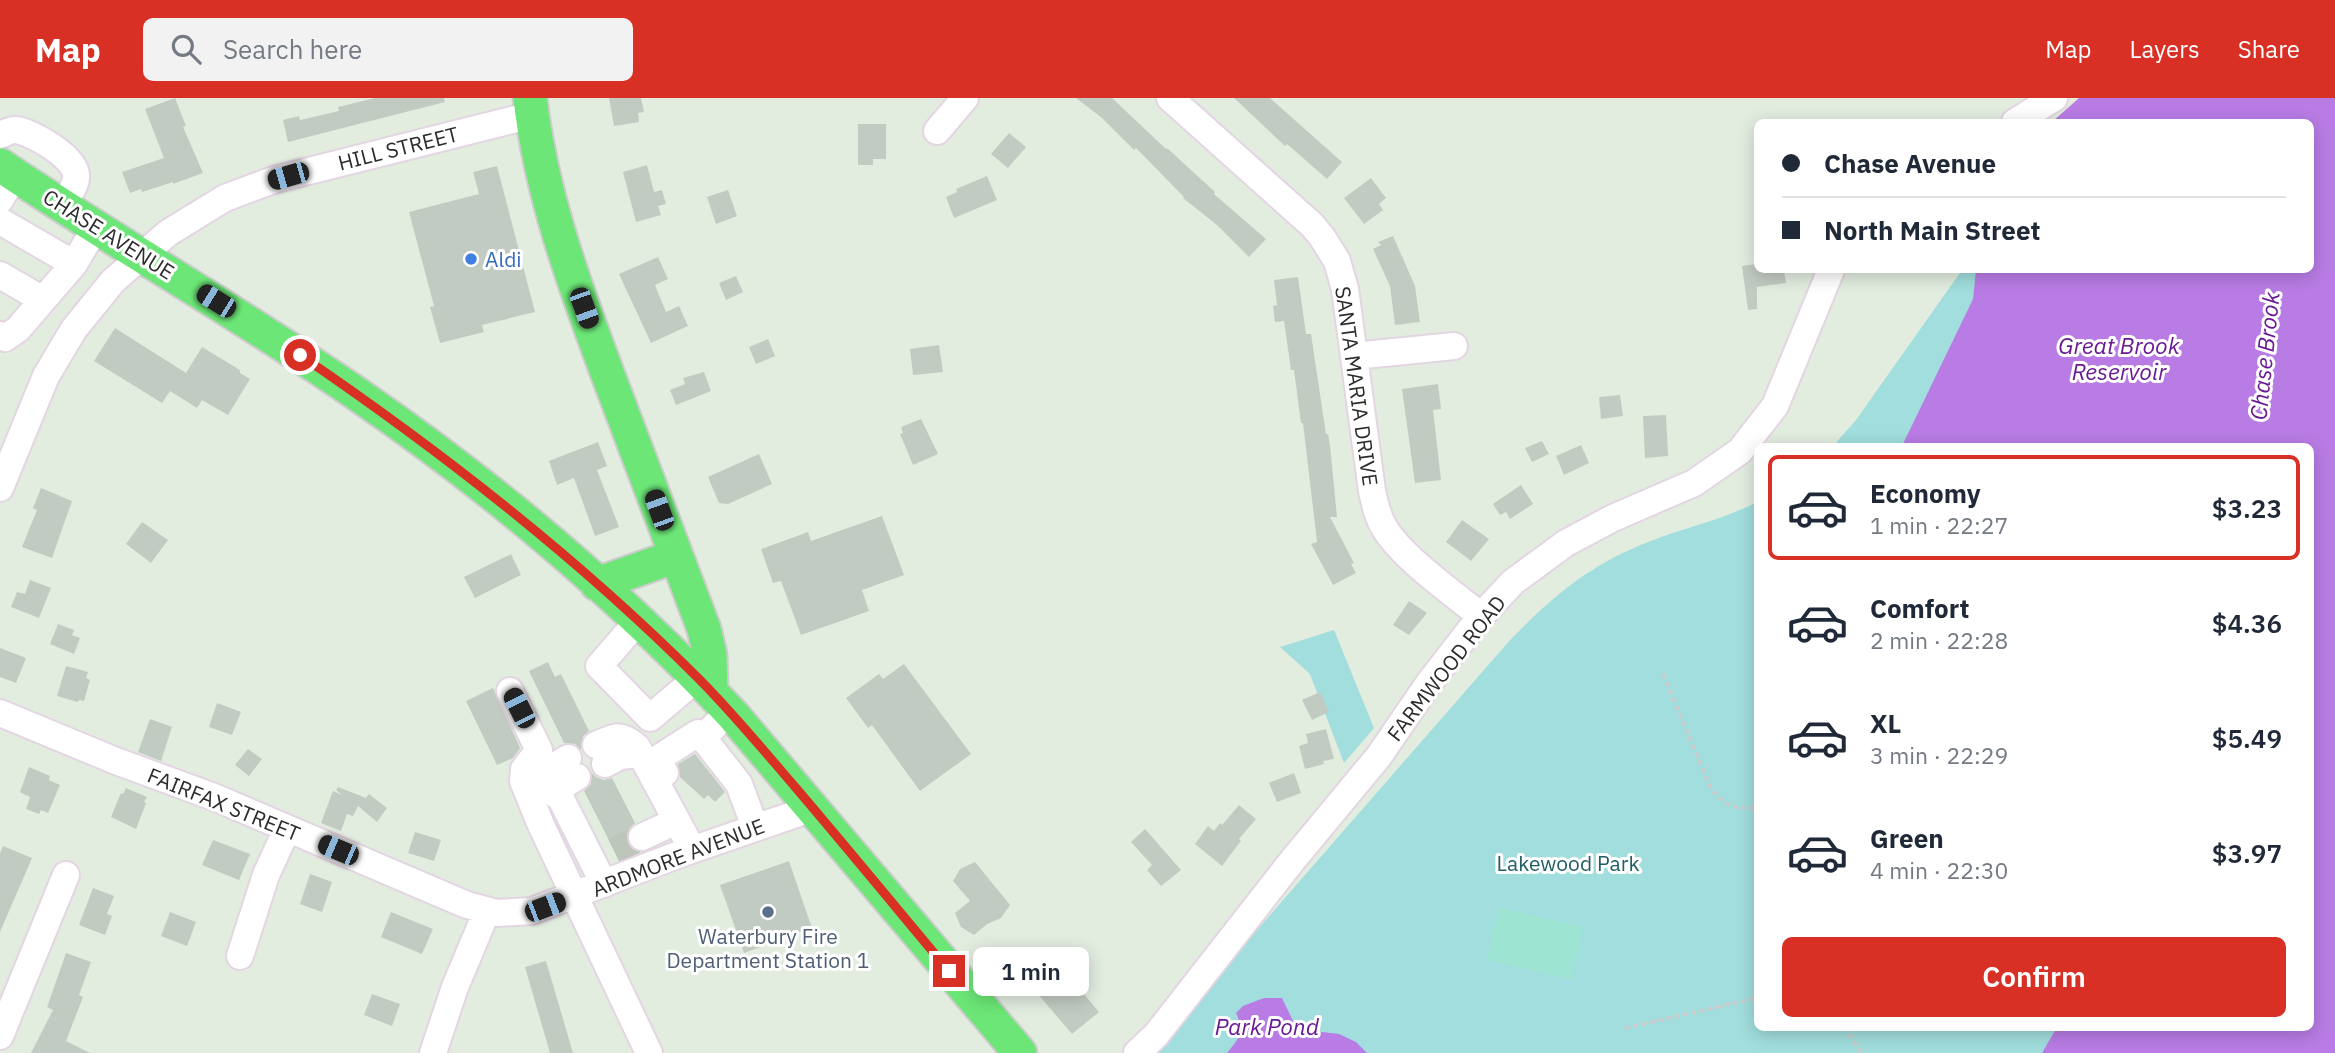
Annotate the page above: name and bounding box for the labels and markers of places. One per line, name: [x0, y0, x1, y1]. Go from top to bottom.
place label: Aldi: [485, 245, 522, 273]
marker: Aldi: [463, 251, 479, 267]
marker: Waterbury Fire Department Station 1: [760, 904, 776, 920]
place label: Waterbury Fire Department Station 1: [667, 922, 869, 974]

